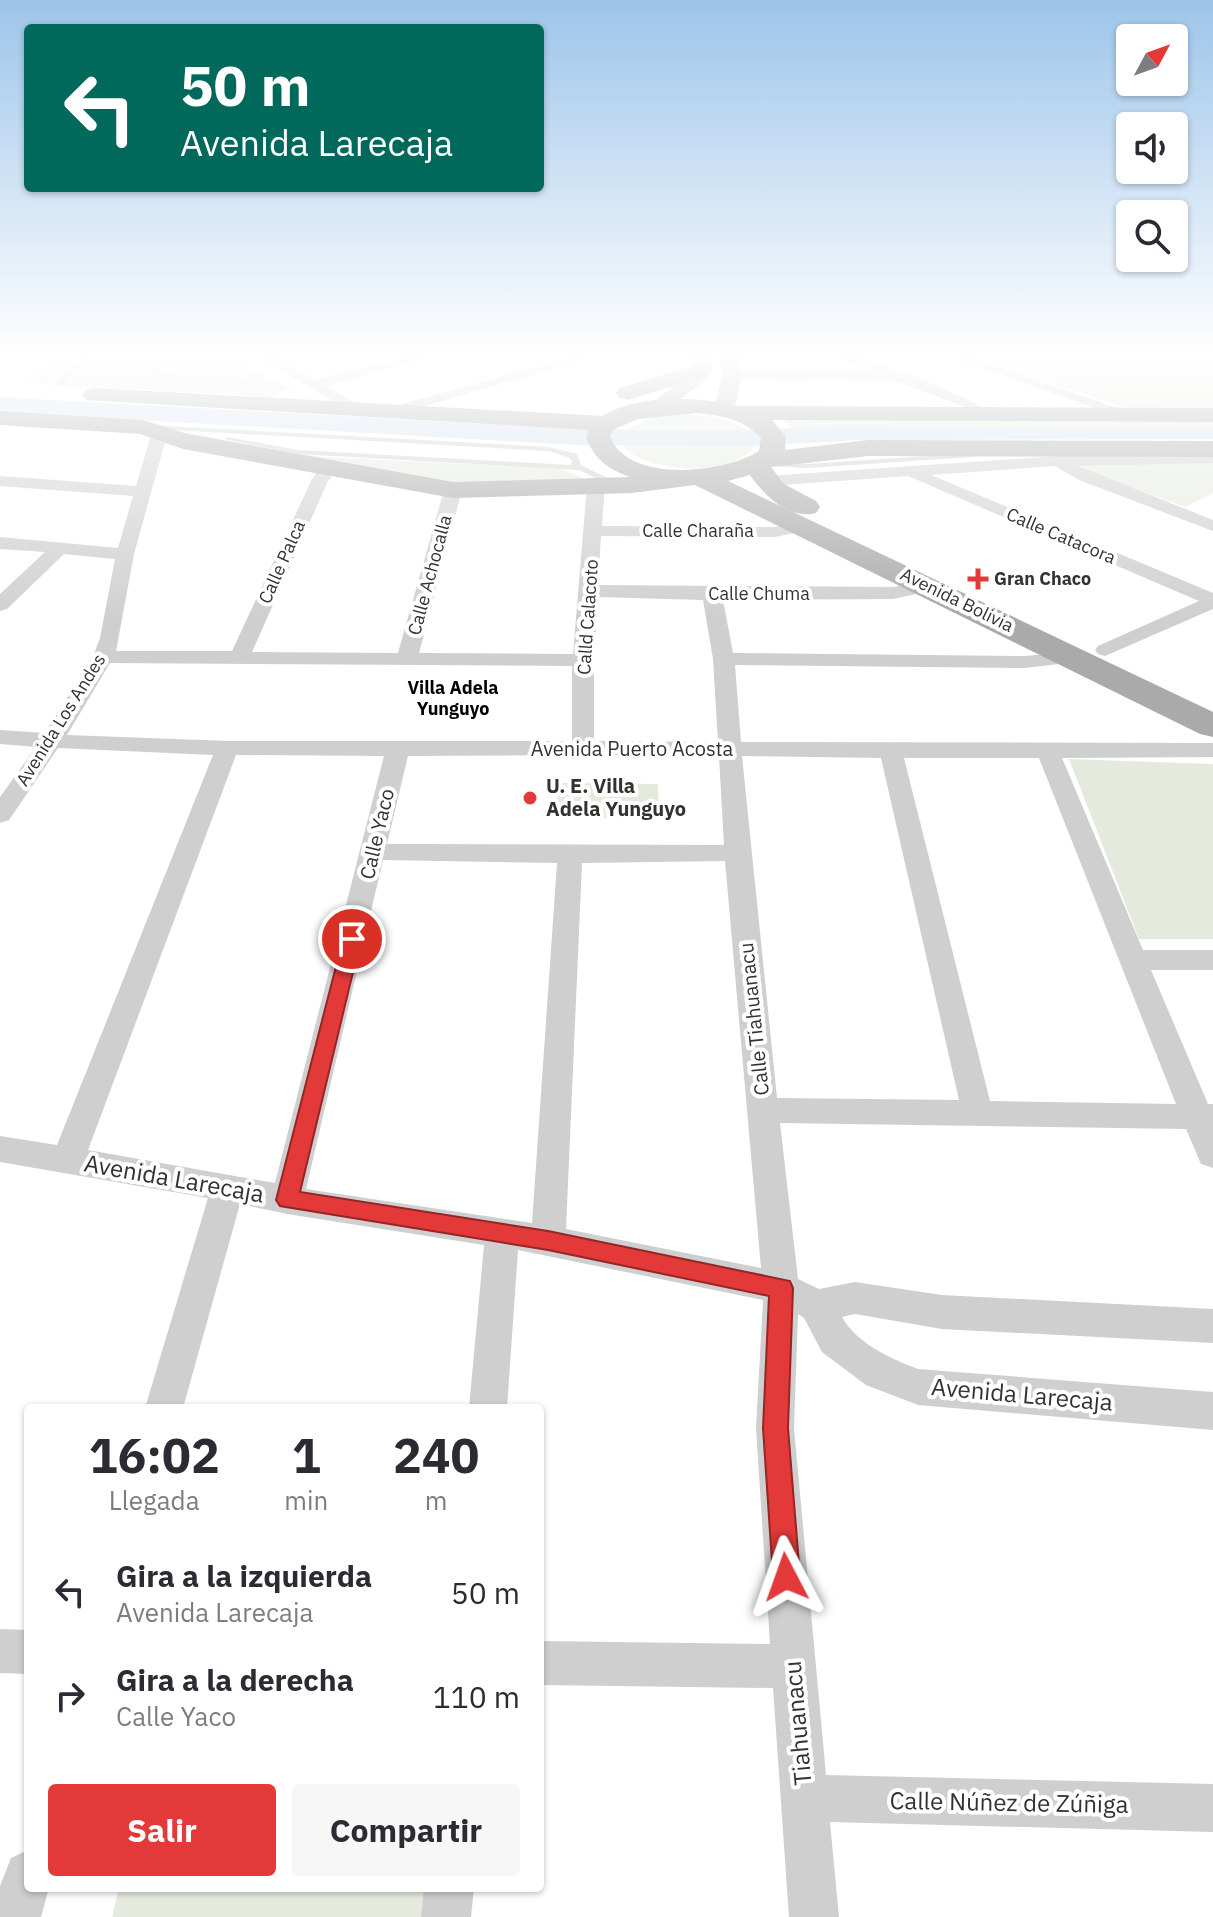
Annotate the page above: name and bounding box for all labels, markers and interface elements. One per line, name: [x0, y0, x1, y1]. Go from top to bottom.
north arrow: [1116, 24, 1188, 96]
map controls: [1116, 24, 1188, 272]
text: 50 m: [180, 49, 310, 121]
icon: left: [48, 56, 152, 160]
button: sound: [1116, 112, 1188, 184]
text: Avenida Larecaja: [180, 119, 453, 166]
button: search: [1116, 200, 1188, 272]
street label: Calle Catacora: [1003, 502, 1120, 569]
street label: Calle Achocalla: [402, 512, 457, 637]
street label: Calle Palca: [253, 516, 310, 607]
street label: Calle Charaña: [642, 519, 754, 542]
street label: Calld Calacoto: [572, 558, 603, 676]
street label: Avenida Bolivia: [897, 562, 1018, 637]
place label: Gran Chaco: [994, 567, 1091, 590]
marker: Gran Chaco: [969, 570, 987, 588]
street label: Calle Chuma: [708, 582, 810, 605]
street label: Avenida Los Andes: [11, 649, 110, 790]
district label: Villa Adela Yunguyo: [407, 676, 499, 720]
street label: Avenida Puerto Acosta: [531, 735, 734, 762]
place label: U. E. Villa Adela Yunguyo: [546, 772, 686, 822]
street label: Calle Yaco: [353, 786, 400, 882]
marker: U. E. Villa Adela Yunguyo: [521, 789, 539, 807]
pin: [318, 905, 386, 973]
icon: arrive: [330, 917, 374, 961]
street label: Calle Tiahuanacu: [732, 941, 775, 1097]
street label: Avenida Larecaja: [82, 1146, 267, 1210]
street label: Avenida Larecaja: [930, 1370, 1114, 1418]
text: 16:02: [89, 1424, 220, 1486]
text: 1: [292, 1424, 321, 1486]
text: 240: [393, 1424, 479, 1486]
text: Llegada: [109, 1483, 200, 1517]
text: min: [284, 1483, 328, 1517]
text: m: [425, 1483, 447, 1517]
position arrow: [744, 1535, 828, 1619]
text: Gira a la izquierda: [116, 1556, 372, 1595]
icon: left: [48, 1570, 92, 1614]
text: 50 m: [451, 1573, 520, 1612]
text: Avenida Larecaja: [116, 1595, 313, 1629]
text: Gira a la derecha: [116, 1660, 354, 1699]
street label: Tiahuanacu: [776, 1660, 818, 1787]
icon: right: [48, 1674, 92, 1718]
text: 110 m: [433, 1677, 520, 1716]
text: Calle Yaco: [116, 1699, 236, 1733]
button: Salir: [48, 1784, 276, 1876]
button: Compartir: [292, 1784, 520, 1876]
street label: Calle Núñez de Zúñiga: [889, 1784, 1129, 1820]

